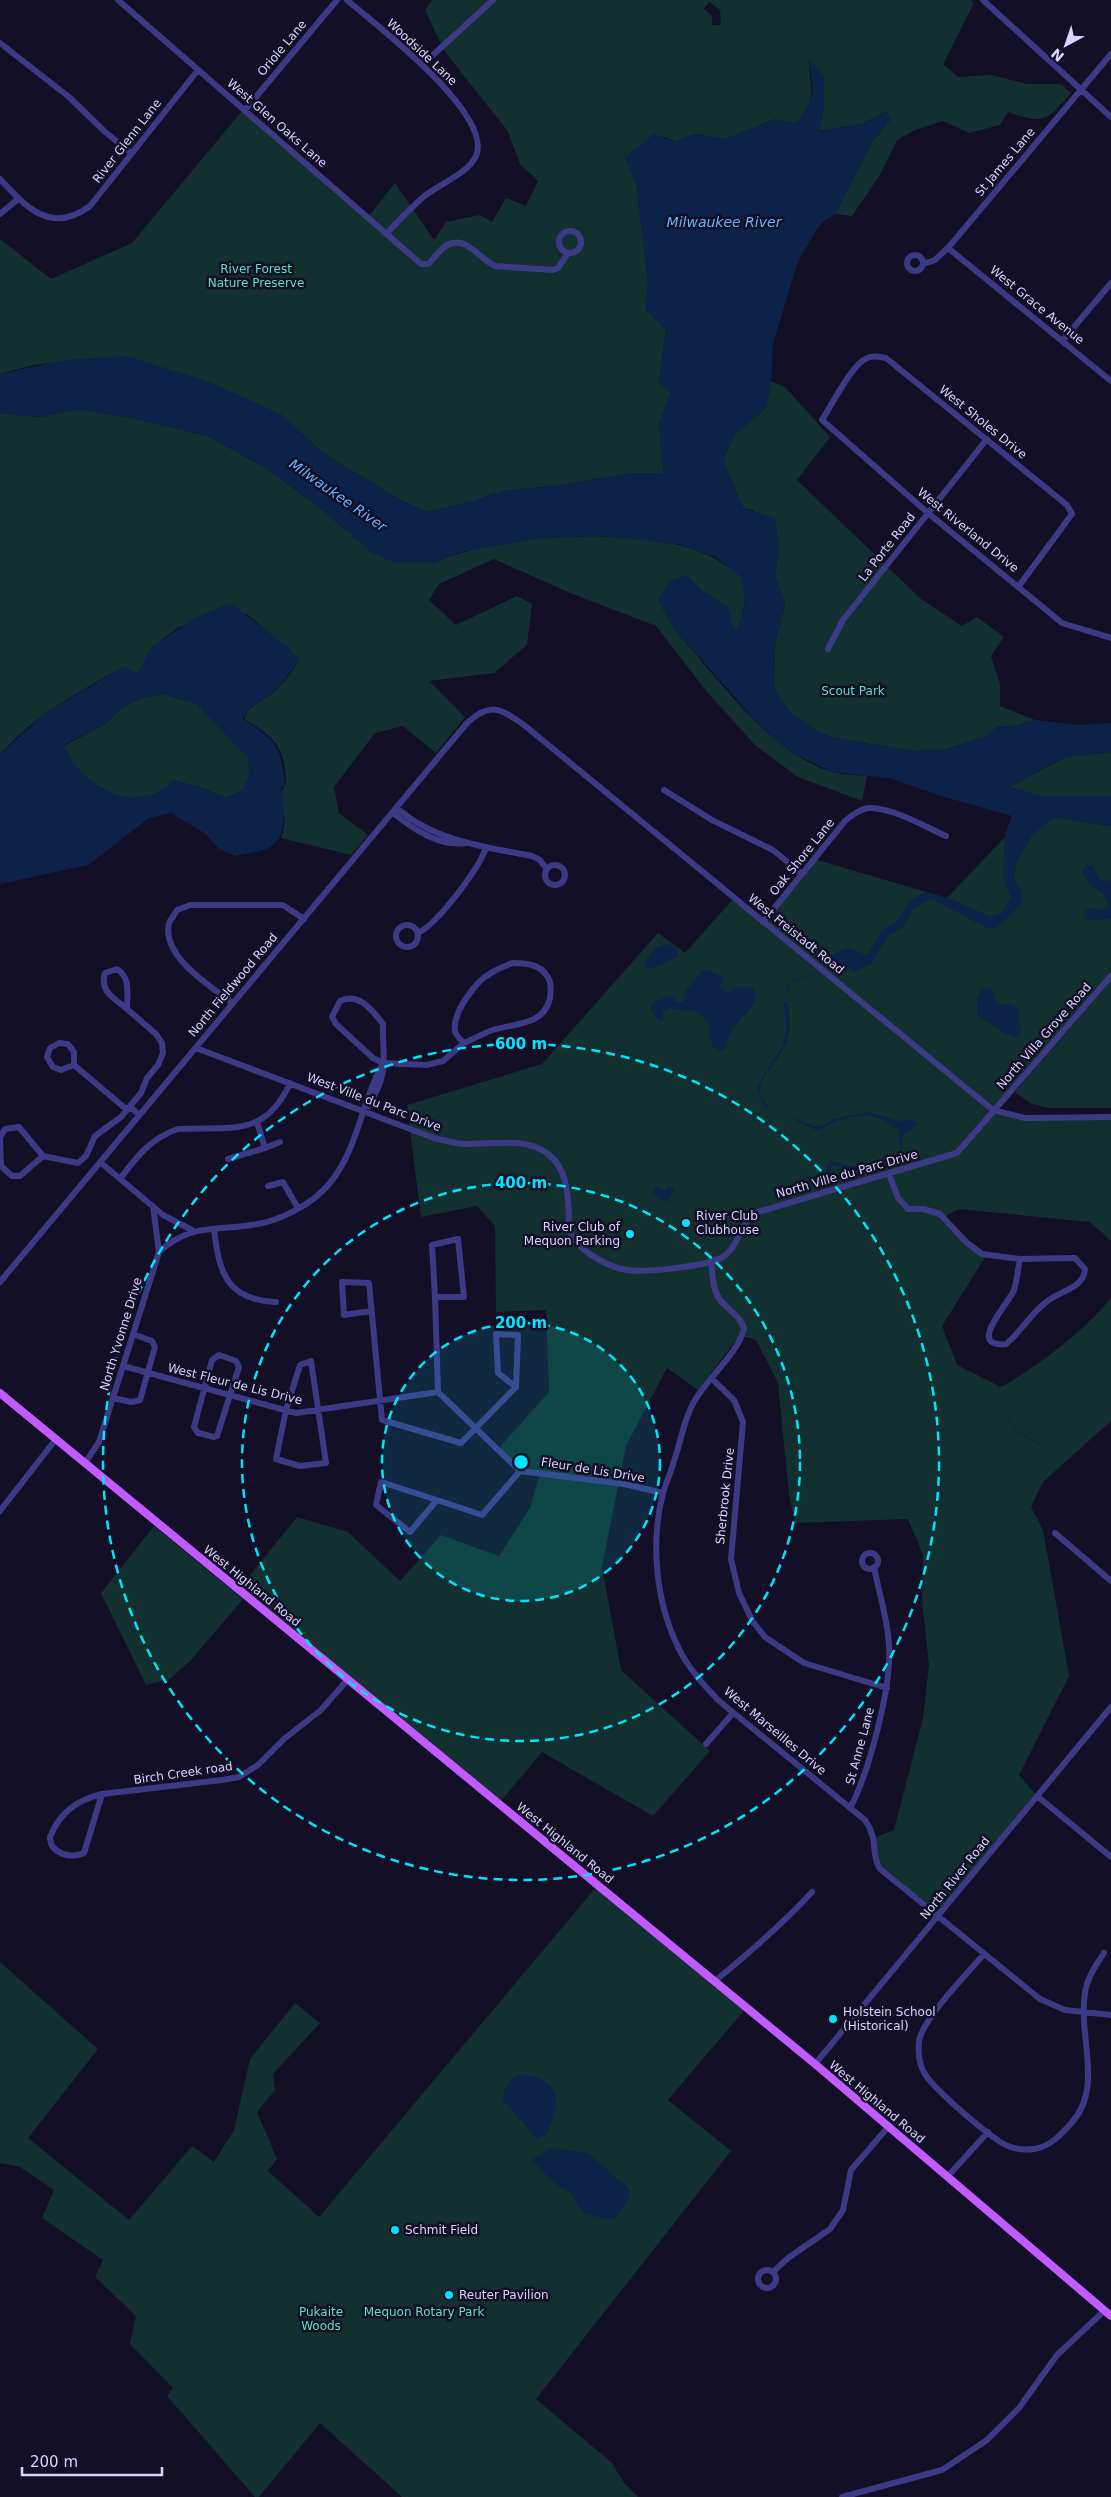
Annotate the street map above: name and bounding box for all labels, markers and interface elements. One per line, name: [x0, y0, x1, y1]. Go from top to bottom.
street label: Woodside Lane: [384, 16, 460, 88]
street label: Oriole Lane: [255, 17, 309, 79]
north arrow: [1041, 20, 1091, 70]
text: N: [1048, 45, 1067, 65]
street label: West Glen Oaks Lane: [224, 76, 330, 170]
street label: River Glenn Lane: [90, 96, 164, 186]
street label: St James Lane: [972, 125, 1038, 199]
water label: Milwaukee River: [667, 214, 783, 230]
park label: River Forest Nature Preserve: [208, 262, 304, 290]
street label: West Grace Avenue: [987, 263, 1087, 347]
street label: West Sholes Drive: [936, 382, 1030, 462]
water label: Milwaukee River: [286, 456, 391, 535]
street label: West Riverland Drive: [915, 485, 1021, 575]
street label: La Porte Road: [856, 510, 918, 584]
park label: Scout Park: [821, 684, 885, 698]
street label: Oak Shore Lane: [767, 816, 837, 898]
street label: West Freistadt Road: [745, 891, 847, 977]
street label: North Fieldwood Road: [185, 930, 281, 1040]
street label: North Villa Grove Road: [994, 980, 1094, 1092]
text: 600 m: [495, 1035, 547, 1053]
street label: West Ville du Parc Drive: [305, 1070, 443, 1134]
street label: North Ville du Parc Drive: [775, 1147, 919, 1201]
text: 400 m: [495, 1174, 547, 1192]
place label: River Club Clubhouse: [696, 1209, 759, 1237]
marker: River Club Clubhouse: [680, 1217, 692, 1229]
place label: River Club of Mequon Parking: [524, 1220, 621, 1248]
marker: River Club of Mequon Parking: [624, 1228, 636, 1240]
street label: North Yvonne Drive: [97, 1276, 145, 1392]
text: 200 m: [495, 1314, 547, 1332]
street label: West Fleur de Lis Drive: [166, 1360, 304, 1408]
street label: Sherbrook Drive: [713, 1447, 737, 1545]
centre of rings: [512, 1453, 530, 1471]
street label: Fleur de Lis Drive: [540, 1455, 646, 1485]
street label: West Highland Road: [201, 1543, 303, 1629]
street label: West Marseilles Drive: [721, 1684, 829, 1778]
street label: St Anne Lane: [843, 1706, 877, 1786]
street label: Birch Creek road: [133, 1759, 233, 1787]
street label: West Highland Road: [514, 1800, 616, 1886]
street label: North River Road: [917, 1834, 993, 1922]
place label: Holstein School (Historical): [843, 2005, 936, 2033]
marker: Holstein School (Historical): [827, 2013, 839, 2025]
street label: West Highland Road: [826, 2058, 928, 2146]
place label: Schmit Field: [405, 2223, 478, 2237]
marker: Schmit Field: [389, 2224, 401, 2236]
place label: Reuter Pavilion: [459, 2288, 549, 2302]
marker: Reuter Pavilion: [443, 2289, 455, 2301]
park label: Pukaite Woods: [299, 2305, 343, 2333]
park label: Mequon Rotary Park: [364, 2305, 484, 2319]
scale bar: [22, 2444, 162, 2476]
text: 200 m: [30, 2453, 78, 2471]

